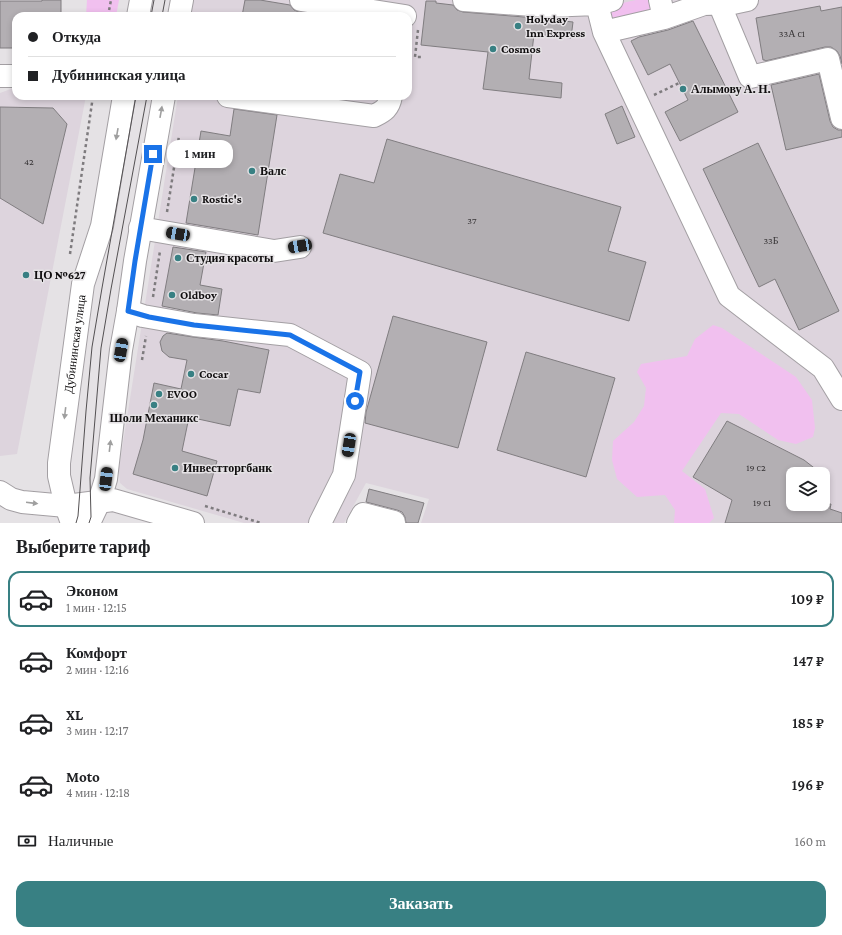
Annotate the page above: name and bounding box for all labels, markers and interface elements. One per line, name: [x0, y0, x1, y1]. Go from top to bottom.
place label: Holyday Inn Express: [526, 12, 585, 40]
marker: Holyday Inn Express: [513, 21, 523, 31]
house number: 33А с1: [779, 28, 805, 39]
text: Откуда: [52, 29, 101, 45]
place label: Cosmos: [501, 42, 541, 56]
marker: Cosmos: [488, 44, 498, 54]
text: Дубининская улица: [52, 67, 186, 83]
place label: Алымову А. Н.: [691, 82, 771, 96]
marker: Алымову А. Н.: [678, 84, 688, 94]
one-way arrow: [158, 106, 164, 118]
one-way arrow: [114, 128, 120, 141]
callout: 1 мин: [167, 140, 233, 168]
route end: [144, 145, 162, 163]
text: 1 мин: [185, 146, 215, 161]
house number: 42: [24, 156, 34, 167]
place label: Валс: [260, 164, 287, 178]
marker: Валс: [247, 166, 257, 176]
place label: Rostic's: [202, 192, 242, 206]
marker: Rostic's: [189, 194, 199, 204]
house number: 37: [467, 215, 477, 226]
car: [165, 226, 191, 242]
house number: 33Б: [763, 235, 779, 246]
car: [287, 238, 313, 254]
place label: Студия красоты: [186, 251, 274, 265]
marker: Студия красоты: [173, 253, 183, 263]
place label: ЦО №627: [34, 268, 86, 282]
marker: ЦО №627: [21, 270, 31, 280]
place label: Oldboy: [180, 288, 217, 302]
marker: Oldboy: [167, 290, 177, 300]
street label: Дубининская улица: [61, 293, 89, 394]
car: [113, 337, 129, 363]
place label: Cocar: [199, 367, 229, 381]
marker: Cocar: [186, 369, 196, 379]
place label: EVOO: [167, 387, 197, 401]
marker: EVOO: [154, 389, 164, 399]
route start: [346, 392, 364, 410]
marker: Шоли Механикс: [149, 400, 159, 410]
one-way arrow: [62, 407, 69, 419]
place label: Шоли Механикс: [110, 411, 199, 425]
car: [341, 432, 357, 458]
one-way arrow: [107, 440, 113, 452]
place label: Инвестторгбанк: [183, 461, 272, 475]
house number: 19 с2: [746, 462, 766, 473]
marker: Инвестторгбанк: [170, 463, 180, 473]
car: [99, 466, 113, 492]
map controls: [786, 467, 830, 511]
button: layers: [786, 467, 830, 511]
house number: 19 с1: [753, 497, 771, 508]
one-way arrow: [26, 500, 38, 506]
text: Выберите тариф: [16, 537, 150, 557]
icon: car: [18, 581, 54, 617]
text: Эконом: [66, 583, 118, 599]
text: 109 ₽: [791, 591, 824, 607]
text: 1 мин · 12:15: [66, 600, 127, 615]
icon: car: [18, 643, 54, 679]
text: Комфорт: [66, 645, 127, 661]
text: 147 ₽: [793, 653, 824, 669]
text: 2 мин · 12:16: [66, 662, 129, 677]
icon: car: [18, 705, 54, 741]
text: XL: [66, 707, 83, 723]
text: 185 ₽: [792, 715, 824, 731]
text: 3 мин · 12:17: [66, 723, 129, 738]
icon: car: [18, 767, 54, 803]
text: Moto: [66, 769, 100, 785]
text: 196 ₽: [792, 777, 824, 793]
text: 4 мин · 12:18: [66, 785, 130, 800]
icon: cash: [16, 830, 38, 852]
text: Наличные: [48, 833, 113, 849]
text: 160 m: [795, 834, 826, 849]
button: Заказать: [16, 881, 826, 927]

